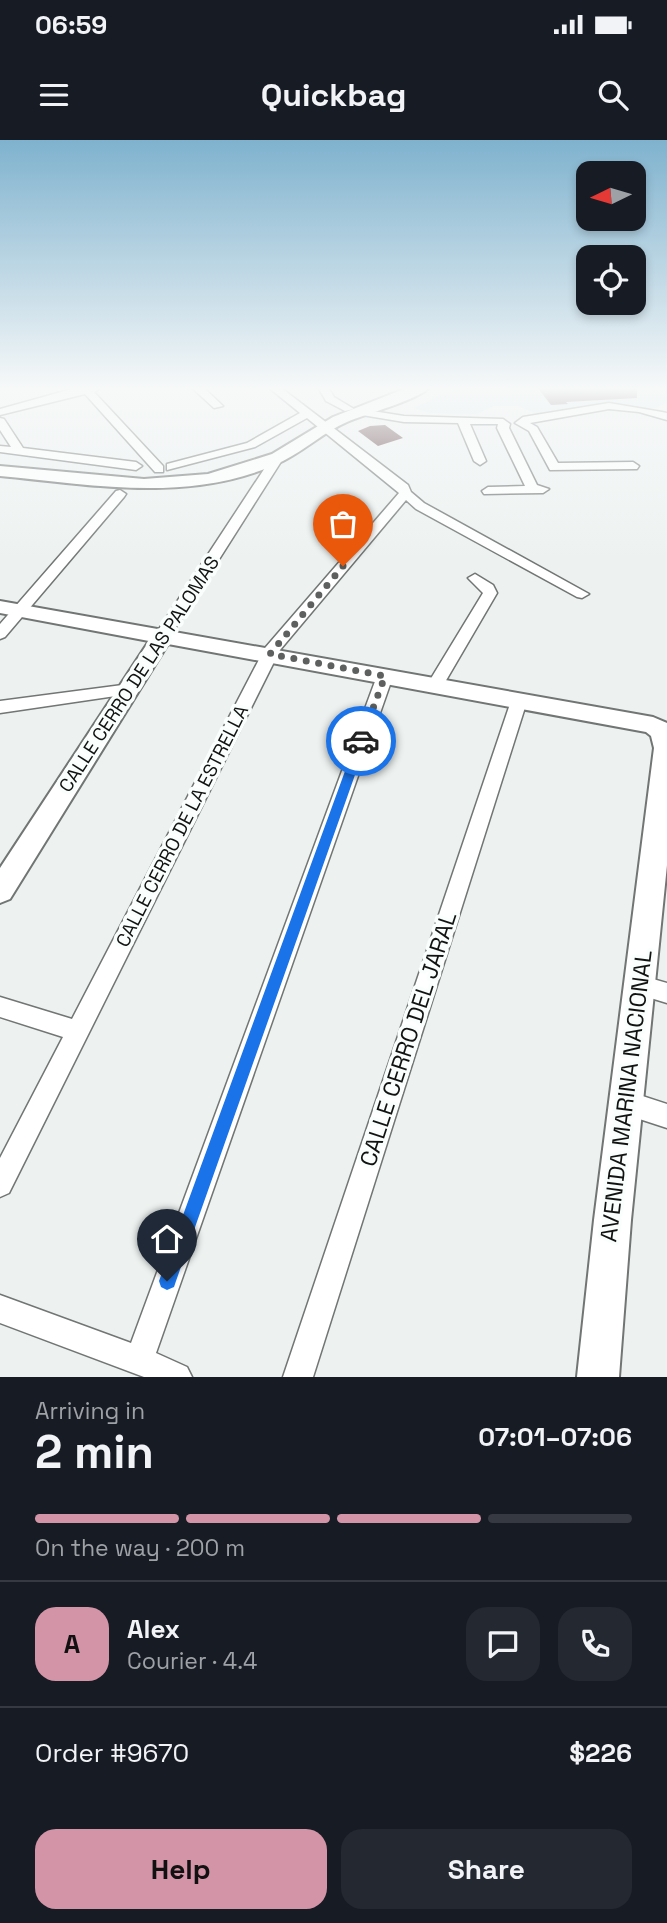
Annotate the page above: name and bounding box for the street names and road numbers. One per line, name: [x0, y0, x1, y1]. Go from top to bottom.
street label: CALLE CERRO DE LAS PALOMAS: [53, 551, 225, 797]
street label: CALLE CERRO DE LA ESTRELLA: [110, 701, 254, 951]
street label: CALLE CERRO DEL JARAL: [353, 908, 463, 1170]
street label: AVENIDA MARINA NACIONAL: [593, 948, 659, 1244]

